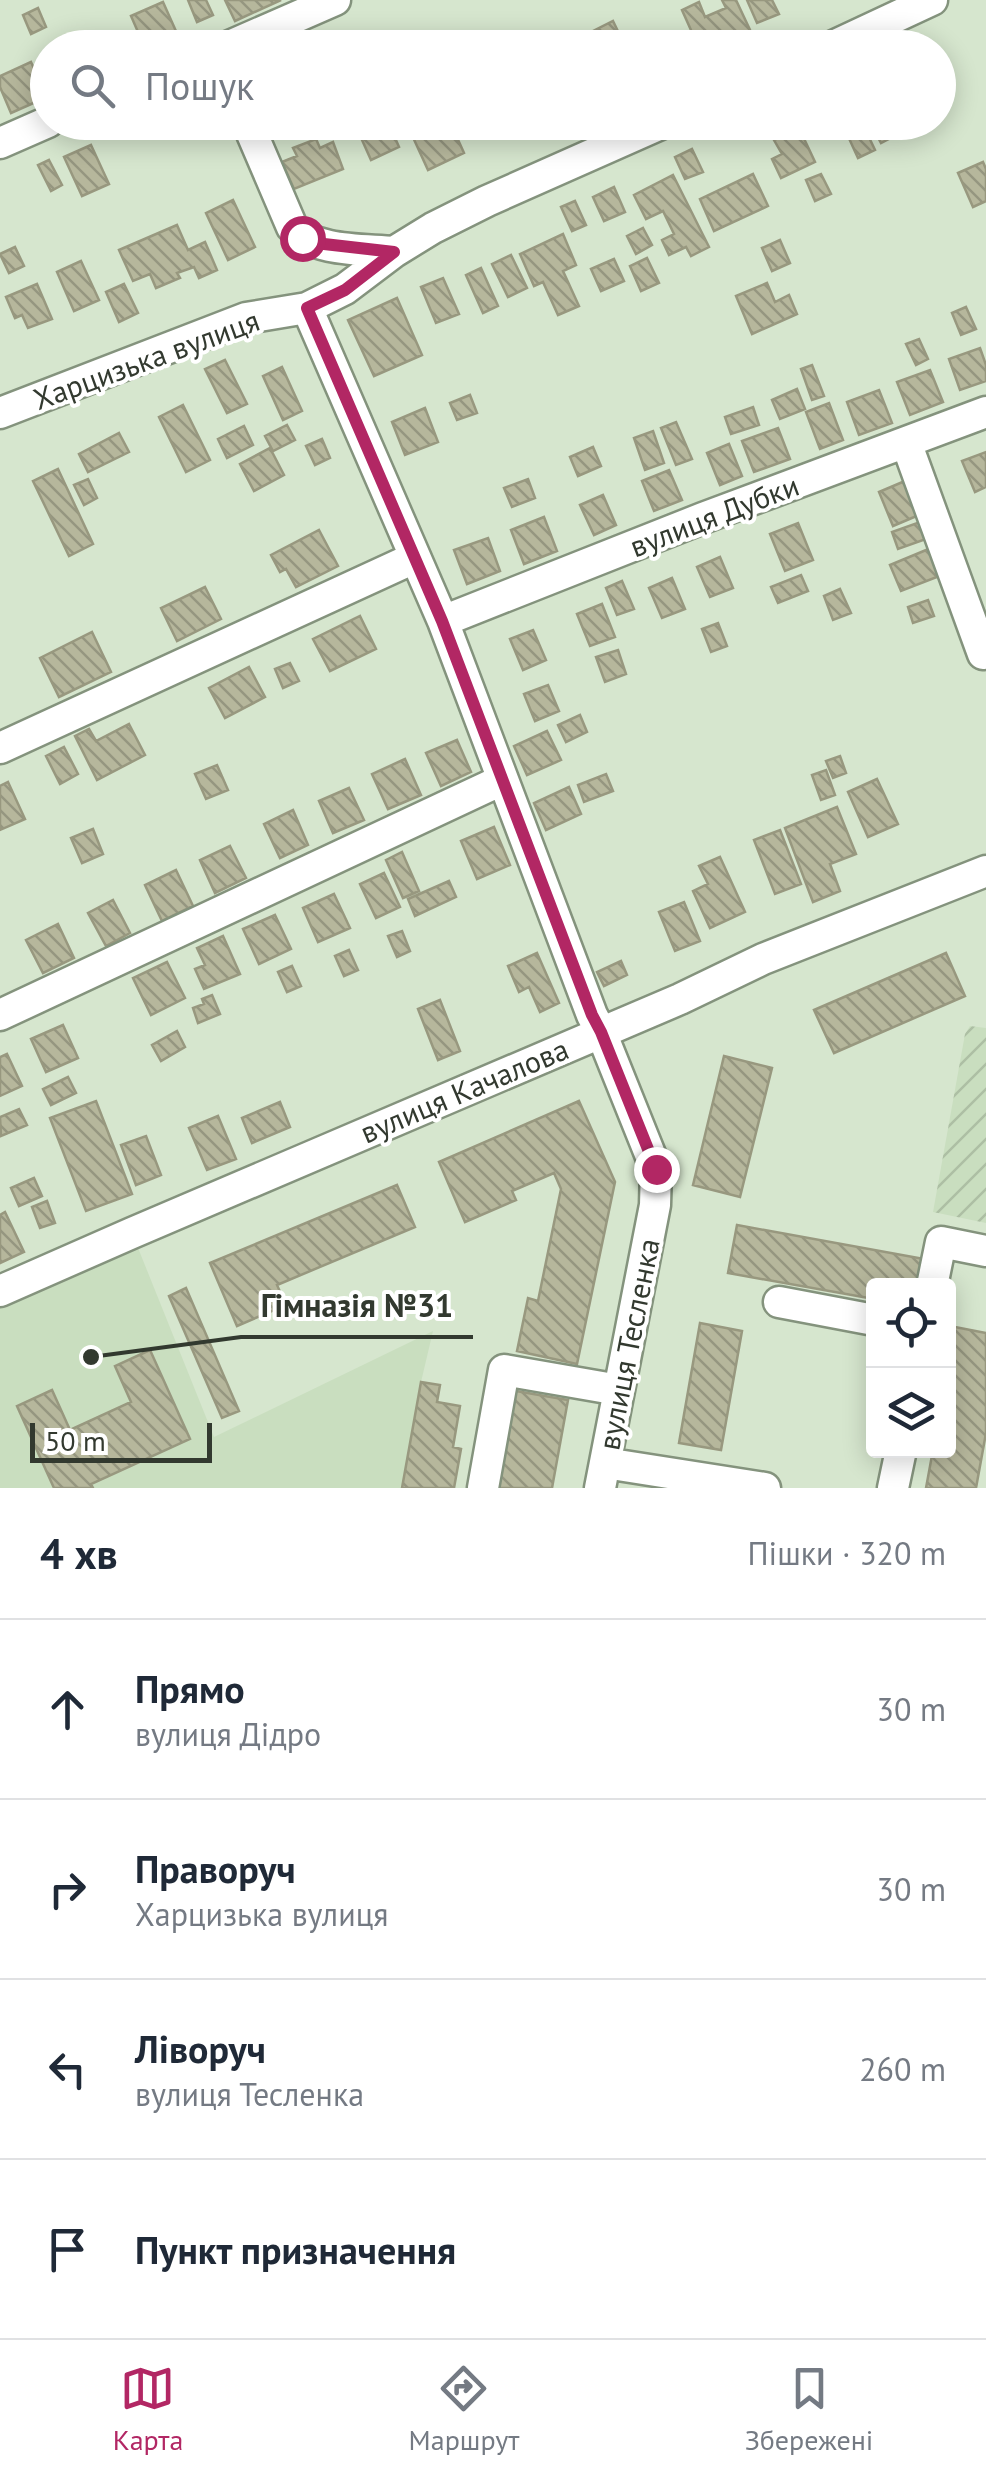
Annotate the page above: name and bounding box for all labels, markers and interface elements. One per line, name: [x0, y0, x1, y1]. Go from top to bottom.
search box: [30, 30, 956, 140]
icon: search: [65, 58, 120, 113]
text: Пошук: [145, 61, 254, 110]
route start: [280, 216, 326, 262]
street label: Харцизька вулиця: [28, 300, 264, 418]
street label: вулиця Дубки: [624, 465, 804, 565]
street label: вулиця Качалова: [354, 1029, 574, 1151]
route end: [634, 1147, 680, 1193]
street label: вулиця Тесленка: [588, 1235, 668, 1453]
callout: Гімназія №31: [241, 1275, 473, 1337]
map controls: [866, 1278, 956, 1458]
button: locate: [866, 1278, 956, 1368]
text: Гімназія №31: [261, 1284, 453, 1326]
button: layers: [866, 1368, 956, 1458]
scale bar: [30, 1418, 212, 1462]
text: 50 m: [45, 1422, 106, 1459]
text: 4 хв: [40, 1526, 118, 1581]
text: Пішки · 320 m: [748, 1532, 946, 1574]
text: Прямо: [135, 1664, 245, 1713]
icon: ahead: [40, 1682, 95, 1737]
text: 30 m: [877, 1688, 946, 1730]
text: вулиця Дідро: [135, 1713, 321, 1755]
text: Праворуч: [135, 1844, 296, 1893]
icon: right: [40, 1862, 95, 1917]
text: 30 m: [877, 1868, 946, 1910]
text: Харцизька вулиця: [135, 1893, 388, 1935]
text: Ліворуч: [135, 2024, 266, 2073]
icon: left: [40, 2042, 95, 2097]
text: 260 m: [859, 2048, 946, 2090]
text: вулиця Тесленка: [135, 2073, 364, 2115]
icon: arrive: [40, 2222, 95, 2277]
text: Пункт призначення: [135, 2225, 456, 2274]
tab: Карта: [113, 2361, 183, 2458]
tab: Маршрут: [409, 2361, 519, 2458]
tab: Збережені: [745, 2361, 873, 2458]

